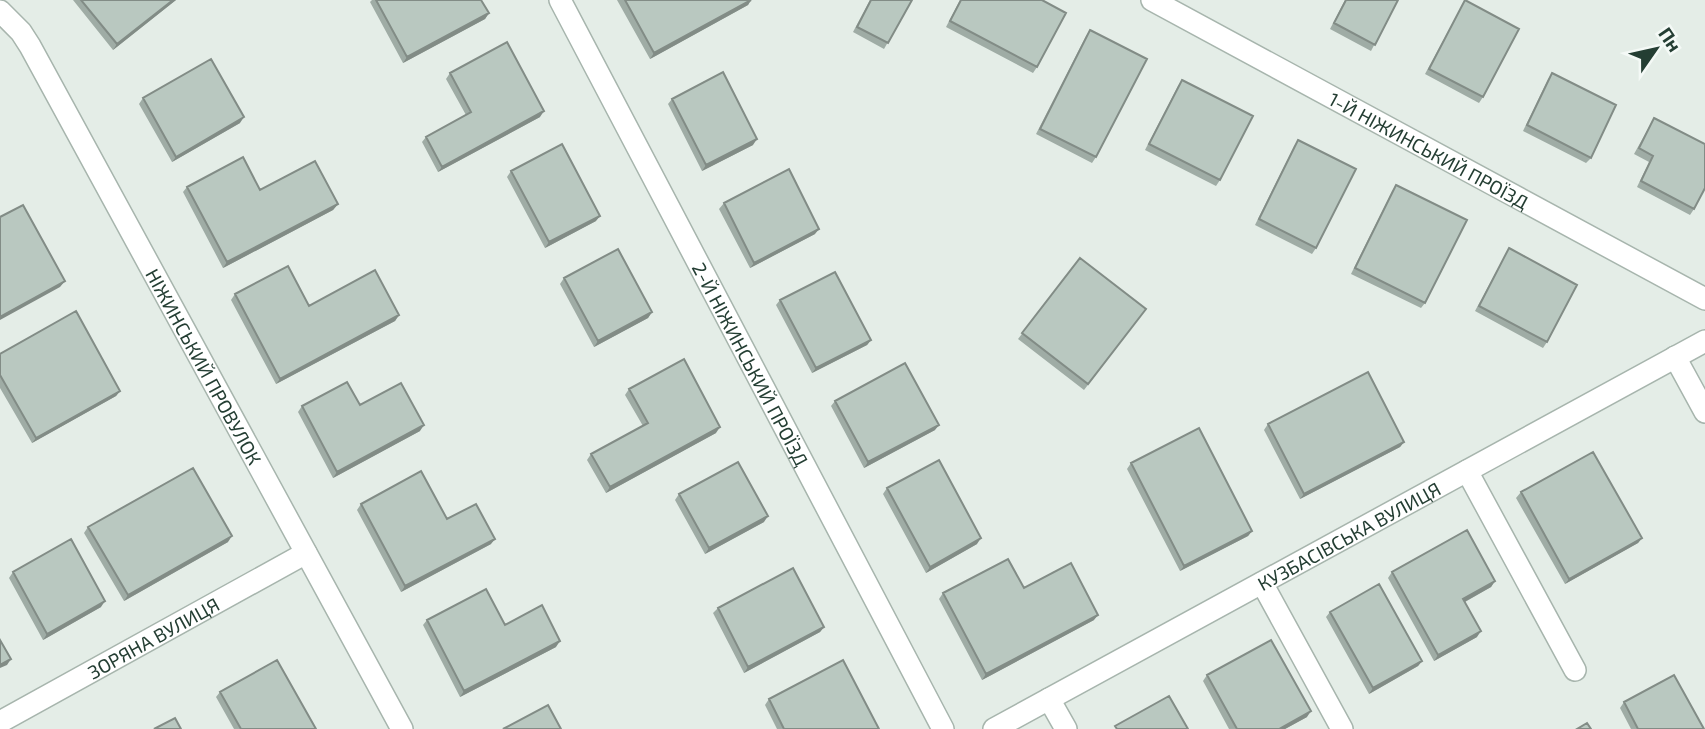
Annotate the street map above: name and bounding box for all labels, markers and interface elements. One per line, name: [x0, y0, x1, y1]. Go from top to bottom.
north arrow: [1621, 14, 1691, 84]
text: Пн: [1654, 23, 1687, 56]
street label: 1-Й НІЖИНСЬКИЙ ПРОЇЗД: [1325, 87, 1533, 213]
street label: 2-Й НІЖИНСЬКИЙ ПРОЇЗД: [688, 258, 814, 470]
street label: НІЖИНСЬКИЙ ПРОВУЛОК: [142, 264, 267, 468]
street label: КУЗБАСІВСЬКА ВУЛИЦЯ: [1253, 476, 1444, 595]
street label: ЗОРЯНА ВУЛИЦЯ: [83, 592, 223, 683]

